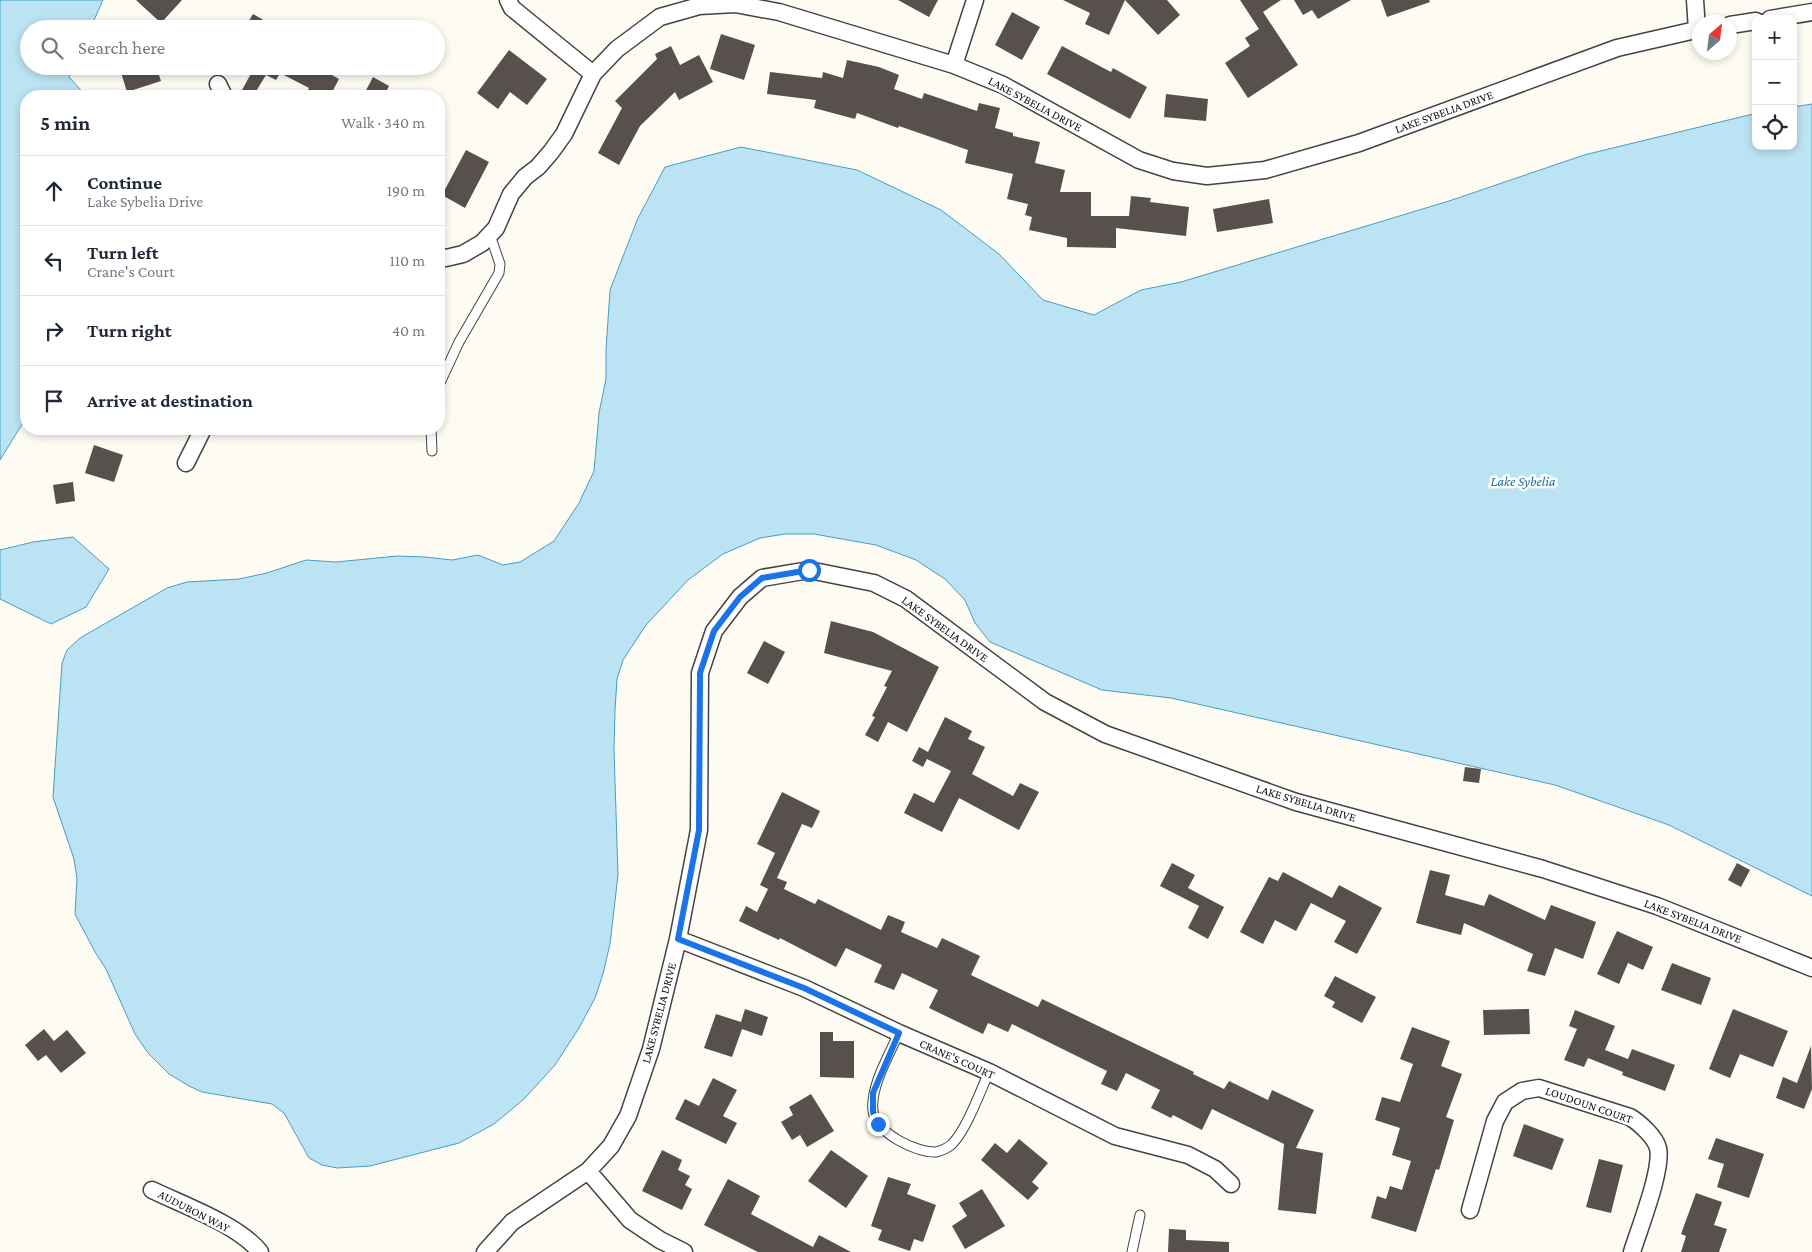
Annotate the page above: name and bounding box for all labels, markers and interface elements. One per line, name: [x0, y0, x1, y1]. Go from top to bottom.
north arrow: [1692, 15, 1737, 60]
map controls: [1752, 15, 1797, 150]
button: +: [1752, 15, 1797, 60]
search box: [20, 20, 445, 75]
icon: search: [38, 34, 66, 62]
text: Search here: [78, 37, 165, 58]
button: −: [1752, 60, 1797, 105]
street label: LAKE SYBELIA DRIVE: [986, 73, 1084, 135]
street label: LAKE SYBELIA DRIVE: [1393, 88, 1496, 136]
button: locate: [1752, 105, 1797, 150]
text: 5 min: [40, 111, 90, 135]
text: Walk · 340 m: [341, 114, 425, 131]
text: Continue: [87, 172, 162, 193]
icon: ahead: [40, 177, 68, 205]
text: 190 m: [387, 182, 425, 199]
text: Lake Sybelia Drive: [87, 193, 203, 210]
text: Turn left: [87, 242, 159, 263]
icon: left: [40, 247, 68, 275]
text: 110 m: [389, 252, 425, 269]
text: Crane's Court: [87, 263, 175, 280]
icon: right: [40, 317, 68, 345]
text: Turn right: [87, 320, 172, 341]
text: 40 m: [392, 322, 425, 339]
icon: arrive: [40, 387, 68, 415]
text: Arrive at destination: [87, 390, 253, 411]
water label: Lake Sybelia: [1490, 473, 1556, 489]
route start: [798, 559, 821, 582]
street label: LAKE SYBELIA DRIVE: [899, 593, 991, 665]
street label: LAKE SYBELIA DRIVE: [1254, 781, 1358, 825]
street label: LAKE SYBELIA DRIVE: [1642, 896, 1744, 946]
street label: LAKE SYBELIA DRIVE: [639, 961, 679, 1065]
street label: CRANE'S COURT: [917, 1036, 997, 1082]
street label: LOUDOUN COURT: [1543, 1083, 1635, 1127]
route end: [867, 1113, 890, 1136]
street label: AUDUBON WAY: [156, 1187, 233, 1235]

